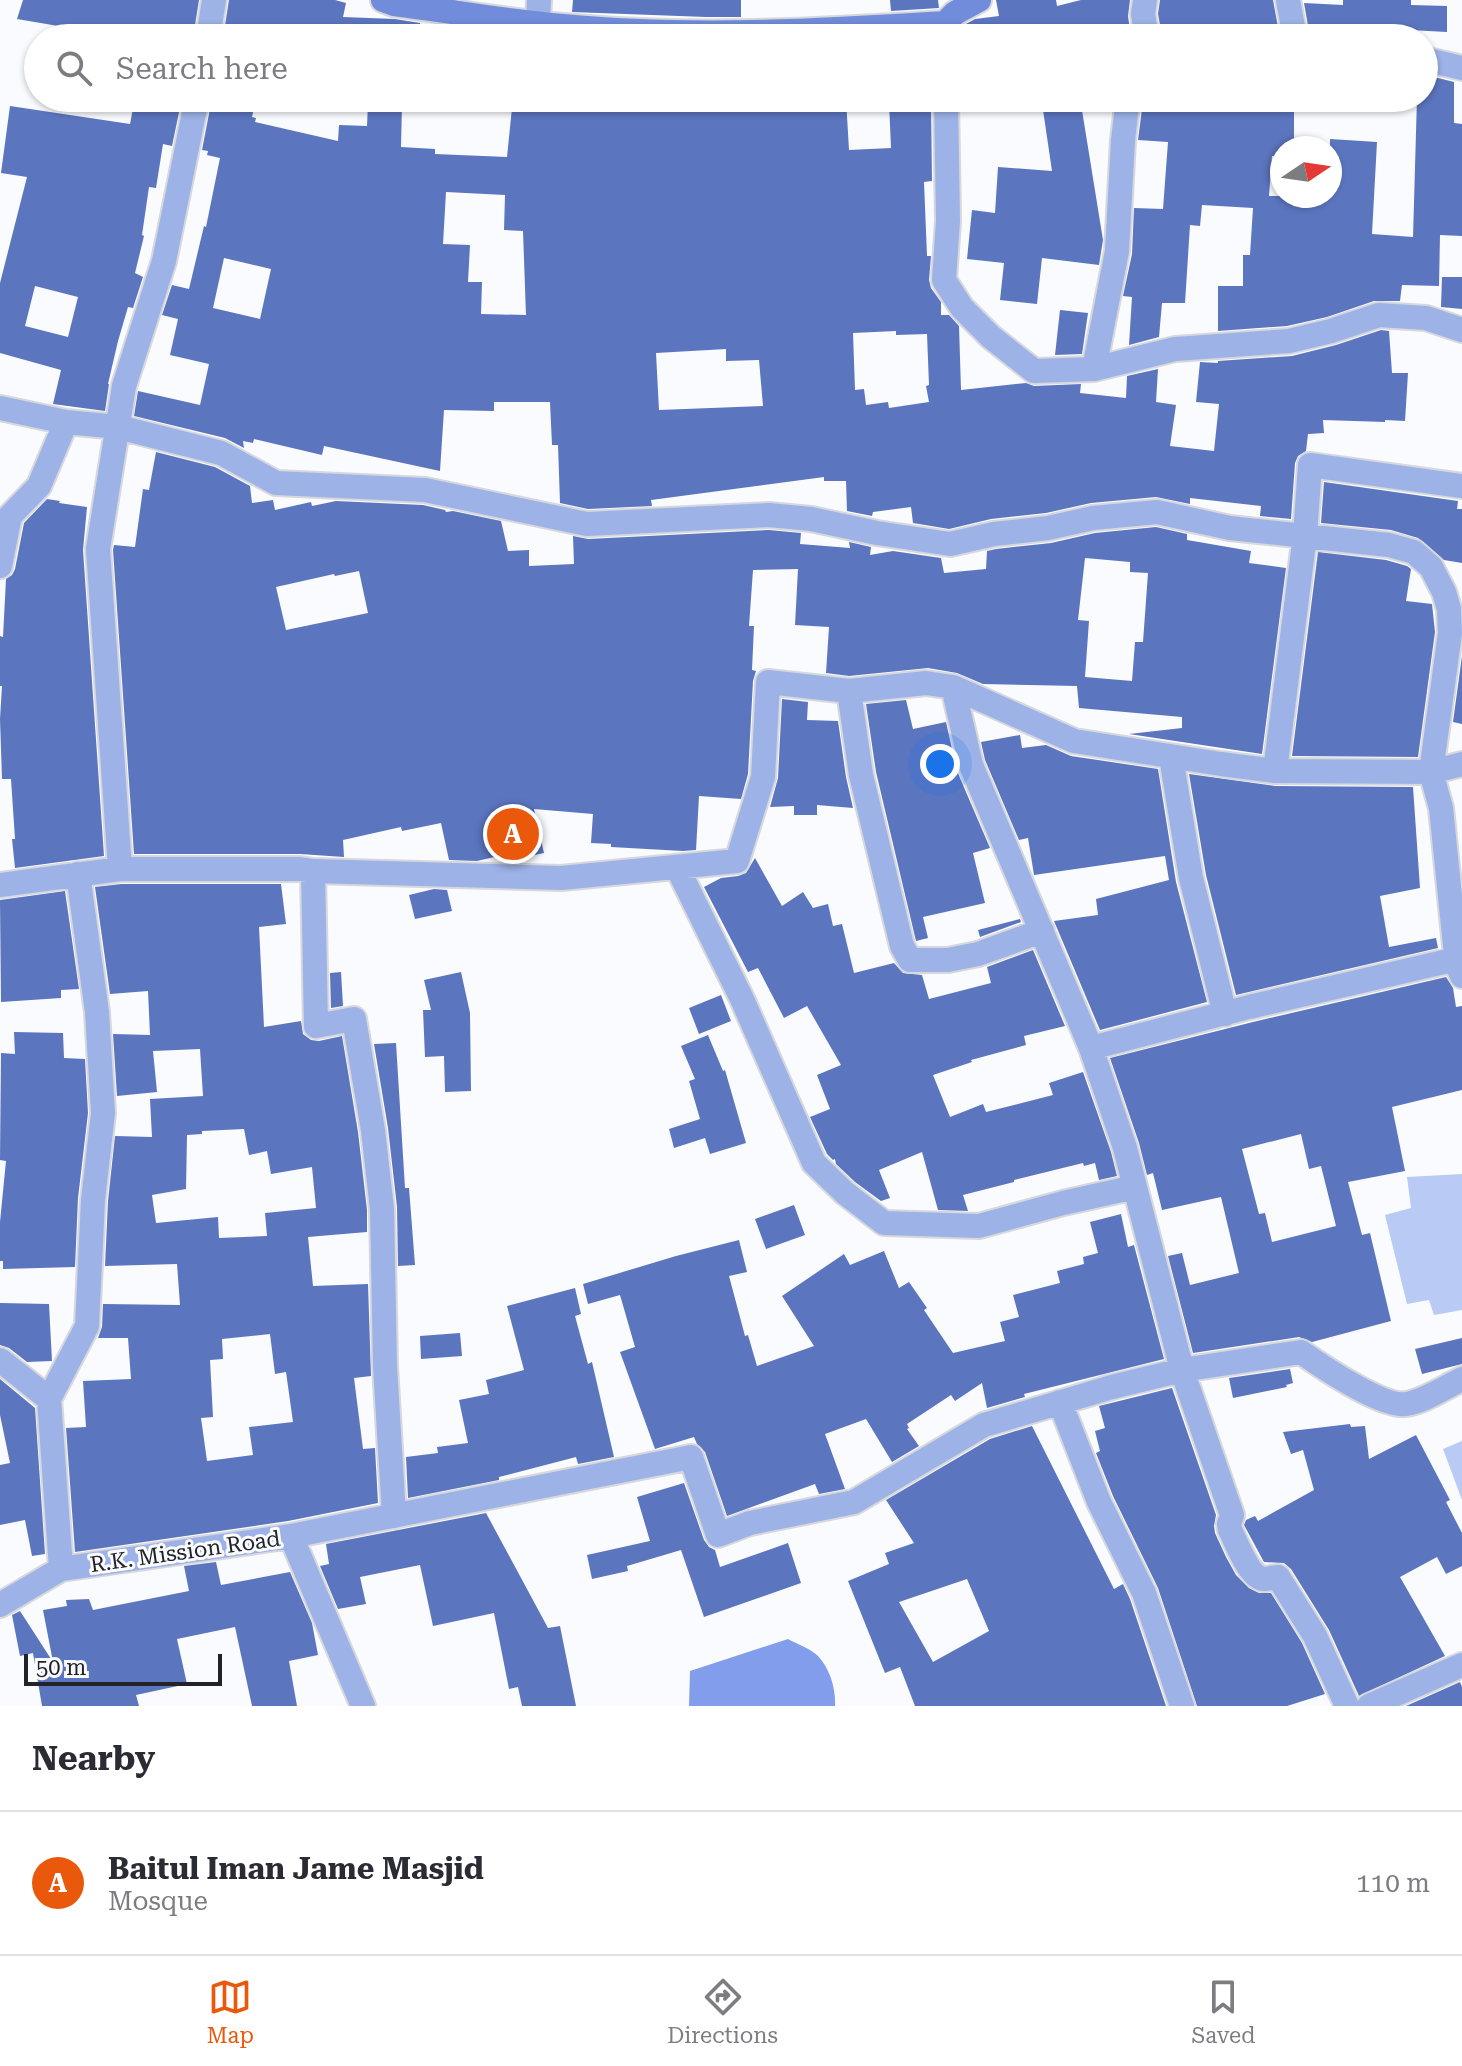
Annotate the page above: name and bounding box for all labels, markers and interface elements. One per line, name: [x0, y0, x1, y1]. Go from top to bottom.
search box: [24, 24, 1438, 112]
icon: search: [52, 46, 96, 90]
text: Search here: [116, 51, 288, 86]
north arrow: [1270, 136, 1342, 208]
your location: [920, 744, 960, 784]
pin: A: [487, 804, 539, 864]
street label: R.K. Mission Road: [88, 1526, 282, 1577]
scale bar: [24, 1650, 222, 1686]
text: 50 m: [36, 1655, 86, 1680]
text: Nearby: [32, 1738, 155, 1778]
text: Baitul Iman Jame Masjid: [108, 1851, 484, 1886]
text: A: [49, 1868, 67, 1898]
text: 110 m: [1356, 1868, 1430, 1898]
text: Mosque: [108, 1886, 208, 1916]
tab: Map: [207, 1975, 254, 2048]
tab: Directions: [667, 1975, 778, 2048]
tab: Saved: [1191, 1975, 1255, 2048]

